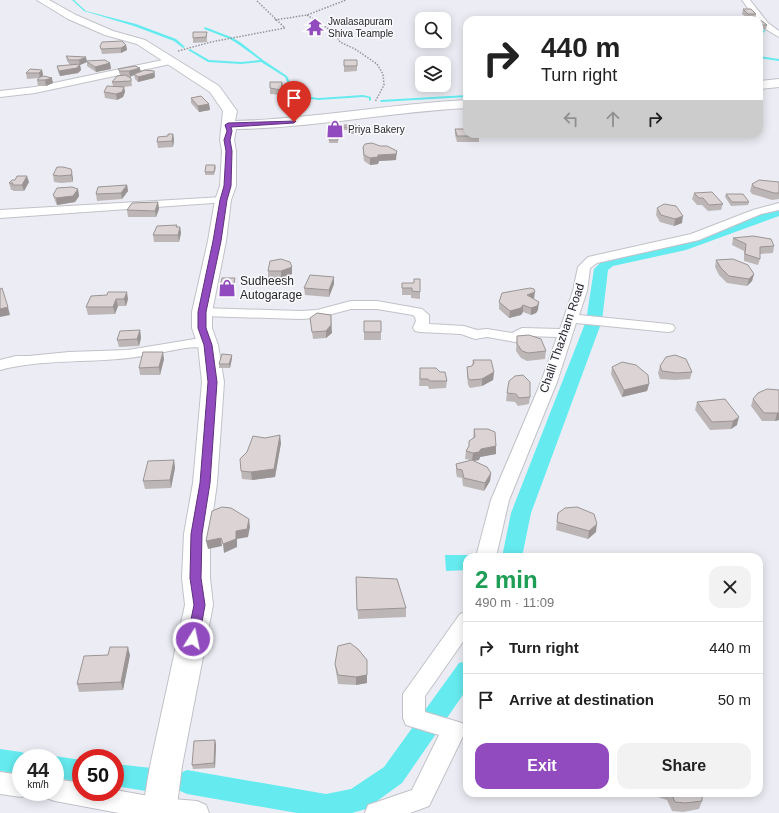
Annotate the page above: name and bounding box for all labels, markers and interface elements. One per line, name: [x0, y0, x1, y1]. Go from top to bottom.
map controls: [415, 12, 451, 92]
button: search: [415, 12, 451, 48]
place label: Jwalasapuram Shiva Teample: [328, 16, 394, 39]
temple icon: Jwalasapuram Shiva Teample: [305, 17, 325, 37]
icon: right: [475, 32, 527, 84]
text: 440 m: [541, 32, 620, 63]
button: layers: [415, 56, 451, 92]
text: Turn right: [541, 65, 617, 85]
pin: [277, 81, 311, 122]
icon: arrive: [283, 87, 305, 109]
icon: left: [560, 108, 582, 130]
icon: ahead: [602, 108, 624, 130]
icon: right: [644, 108, 666, 130]
shop icon: Priya Bakery: [325, 119, 345, 139]
place label: Priya Bakery: [348, 124, 405, 135]
place label: Sudheesh Autogarage: [240, 274, 302, 302]
shop icon: Sudheesh Autogarage: [217, 278, 237, 298]
street label: Chalil Thazham Road: [537, 281, 587, 395]
text: 2 min: [475, 566, 538, 593]
button: close: [709, 566, 751, 608]
text: 490 m · 11:09: [475, 595, 554, 610]
position arrow: [172, 618, 214, 660]
icon: right: [475, 637, 497, 659]
text: Turn right: [509, 639, 579, 656]
text: 440 m: [709, 639, 751, 656]
icon: arrive: [475, 689, 497, 711]
text: Arrive at destination: [509, 691, 654, 708]
text: 50 m: [718, 691, 751, 708]
button: Exit: [475, 743, 609, 789]
button: Share: [617, 743, 751, 789]
speed limit sign: 50: [72, 749, 124, 801]
text: 44: [27, 759, 49, 781]
text: km/h: [27, 779, 49, 790]

